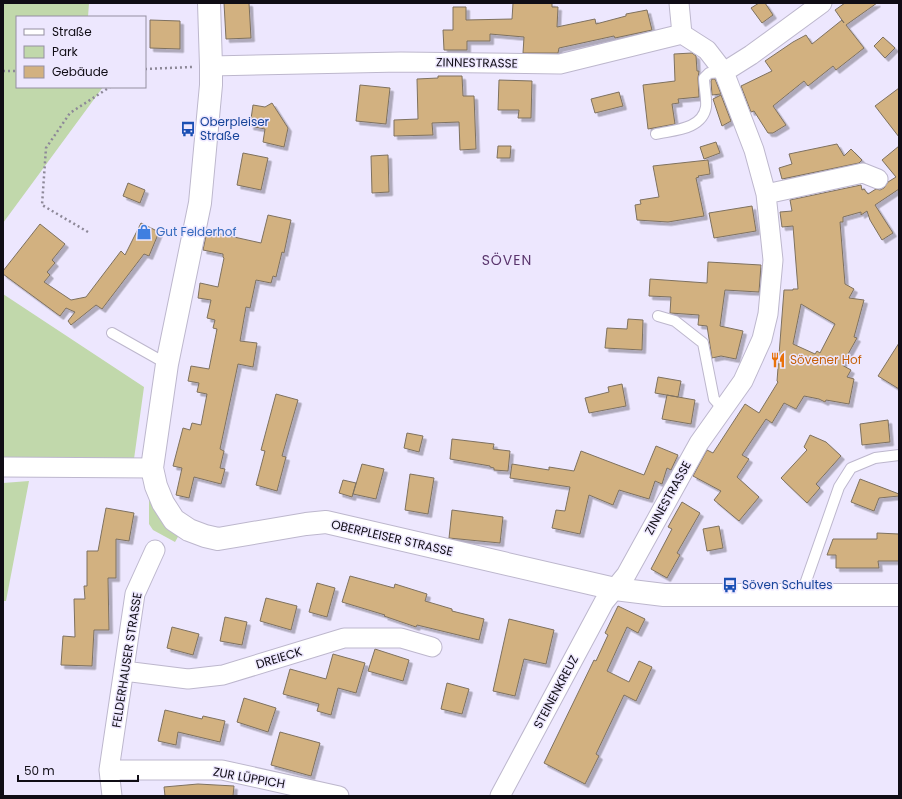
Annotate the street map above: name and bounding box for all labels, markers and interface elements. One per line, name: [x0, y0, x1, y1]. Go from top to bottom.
legend: [16, 16, 146, 88]
text: Straße: [52, 23, 92, 40]
text: Park: [52, 43, 79, 60]
street label: ZINNESTRASSE: [436, 53, 518, 72]
text: Gebäude: [52, 63, 108, 80]
place label: Oberpleiser Straße: [200, 113, 270, 144]
bus stop icon: Oberpleiser Straße: [179, 120, 197, 138]
shop icon: Gut Felderhof: [135, 223, 153, 241]
place label: Gut Felderhof: [156, 223, 236, 240]
district label: SÖVEN: [482, 250, 532, 270]
restaurant icon: Sövener Hof: [769, 351, 787, 369]
place label: Sövener Hof: [790, 351, 862, 368]
street label: ZINNESTRASSE: [640, 458, 695, 538]
street label: OBERPLEISER STRASSE: [330, 515, 455, 560]
bus stop icon: Söven Schultes: [721, 576, 739, 594]
place label: Söven Schultes: [742, 576, 833, 593]
street label: FELDERHAUSER STRASSE: [107, 591, 146, 729]
street label: DREIECK: [254, 642, 304, 673]
street label: STEINENKREUZ: [529, 652, 582, 731]
scale bar: [18, 757, 138, 783]
text: 50 m: [24, 762, 55, 779]
street label: ZUR LÜPPICH: [212, 763, 286, 792]

